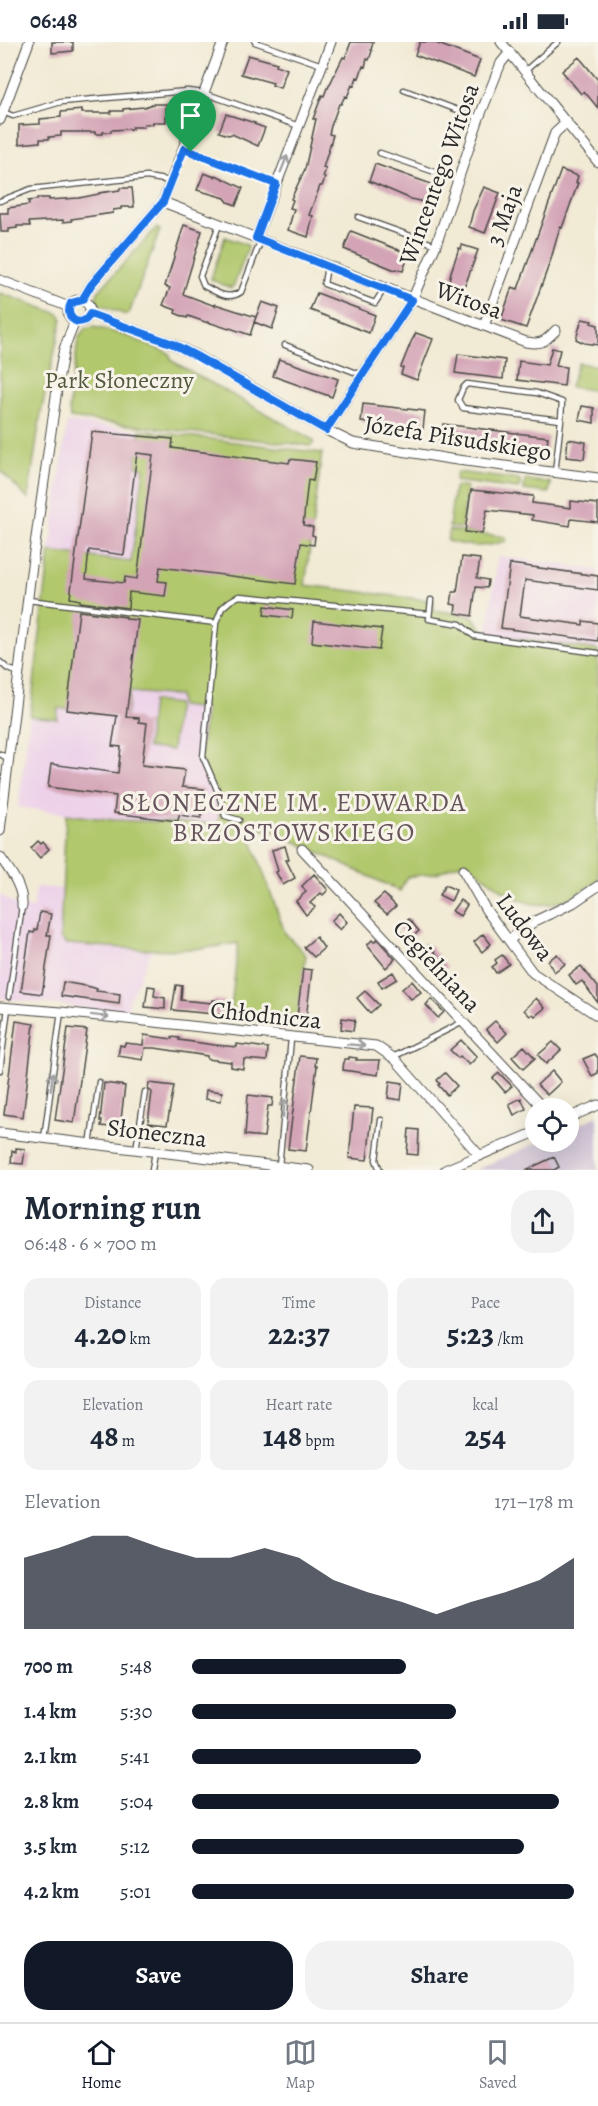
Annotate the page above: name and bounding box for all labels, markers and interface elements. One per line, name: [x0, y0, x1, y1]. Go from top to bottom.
text: 06:48: [30, 6, 77, 36]
street label: Wincentego Witosa: [391, 78, 487, 270]
pin: [165, 90, 216, 152]
icon: arrive: [174, 99, 207, 132]
one-way arrow: [279, 155, 290, 174]
street label: 3 Maja: [478, 179, 530, 250]
street label: Witosa: [430, 273, 508, 327]
park label: Park Słoneczny: [44, 364, 194, 396]
street label: Józefa Piłsudskiego: [362, 407, 554, 469]
district label: SŁONECZNE IM. EDWARDA BRZOSTOWSKIEGO: [121, 785, 467, 850]
street label: Ludowa: [489, 886, 562, 968]
street label: Cegielniana: [386, 913, 489, 1020]
street label: Chłodnicza: [209, 993, 324, 1037]
one-way arrow: [90, 1011, 109, 1022]
one-way arrow: [346, 1039, 366, 1050]
one-way arrow: [47, 1072, 58, 1091]
map controls: [525, 1098, 579, 1152]
button: locate: [525, 1098, 579, 1152]
one-way arrow: [279, 1099, 290, 1119]
street label: Słoneczna: [105, 1111, 210, 1155]
text: Morning run: [24, 1185, 201, 1230]
button: share: [511, 1190, 574, 1253]
text: 06:48 · 6 × 700 m: [24, 1230, 157, 1257]
text: Distance: [84, 1292, 141, 1314]
text: Time: [282, 1292, 316, 1314]
text: Pace: [470, 1292, 500, 1314]
text: 4.20: [74, 1314, 126, 1354]
text: 22:37: [268, 1314, 330, 1354]
text: 5:23: [447, 1314, 494, 1354]
text: km: [126, 1328, 151, 1350]
text: /km: [494, 1328, 524, 1350]
text: Elevation: [82, 1394, 143, 1416]
text: Heart rate: [266, 1394, 332, 1416]
text: kcal: [473, 1394, 498, 1416]
text: 48: [90, 1416, 119, 1456]
text: 148: [263, 1416, 302, 1456]
text: 254: [465, 1416, 506, 1456]
text: m: [119, 1430, 135, 1452]
text: bpm: [302, 1430, 335, 1452]
text: Elevation: [24, 1488, 101, 1515]
text: 171–178 m: [494, 1488, 574, 1515]
text: 700 m: [24, 1653, 73, 1680]
text: 5:48: [120, 1653, 152, 1680]
text: 1.4 km: [24, 1698, 77, 1725]
text: 5:30: [120, 1698, 152, 1725]
text: 2.1 km: [24, 1743, 77, 1770]
text: 5:41: [120, 1743, 149, 1770]
text: 2.8 km: [24, 1788, 79, 1815]
text: 5:04: [120, 1788, 153, 1815]
text: 3.5 km: [24, 1833, 77, 1860]
text: 5:12: [120, 1833, 150, 1860]
text: 4.2 km: [24, 1878, 79, 1905]
text: 5:01: [120, 1878, 151, 1905]
button: Save: [24, 1941, 293, 2010]
button: Share: [305, 1941, 574, 2010]
tab: Home: [81, 2036, 121, 2094]
tab: Map: [284, 2036, 317, 2094]
tab: Saved: [479, 2036, 517, 2094]

